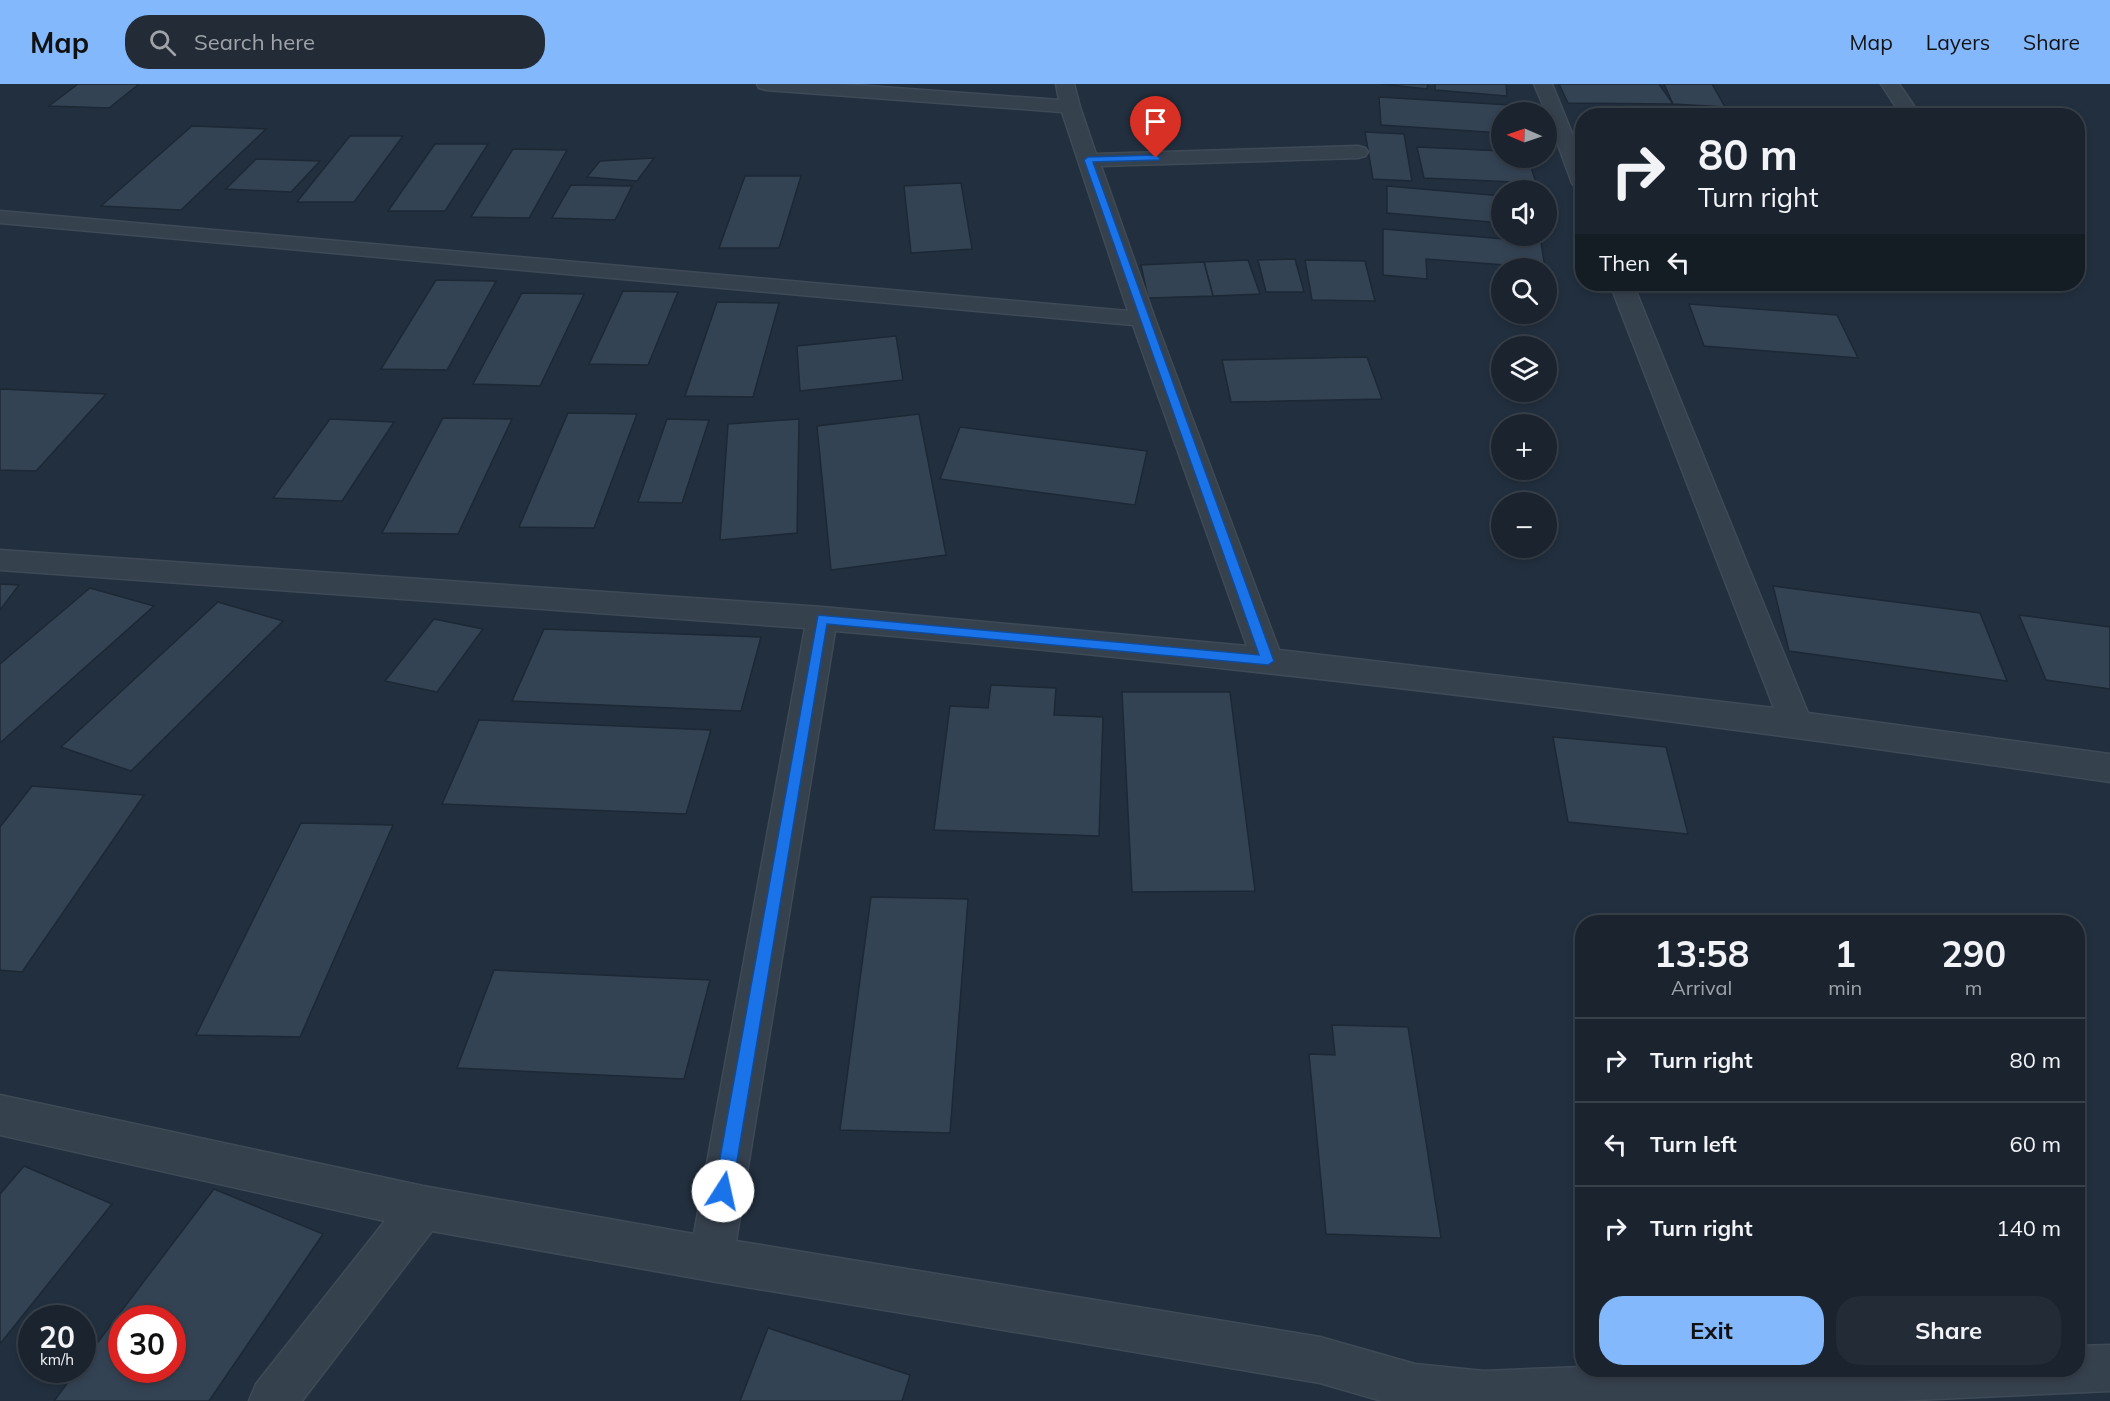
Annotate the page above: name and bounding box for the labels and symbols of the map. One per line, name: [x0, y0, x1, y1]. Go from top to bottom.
pin: [1130, 96, 1181, 158]
north arrow: [1491, 102, 1557, 168]
position arrow: [691, 1159, 755, 1223]
speed limit sign: 30: [108, 1305, 186, 1383]

